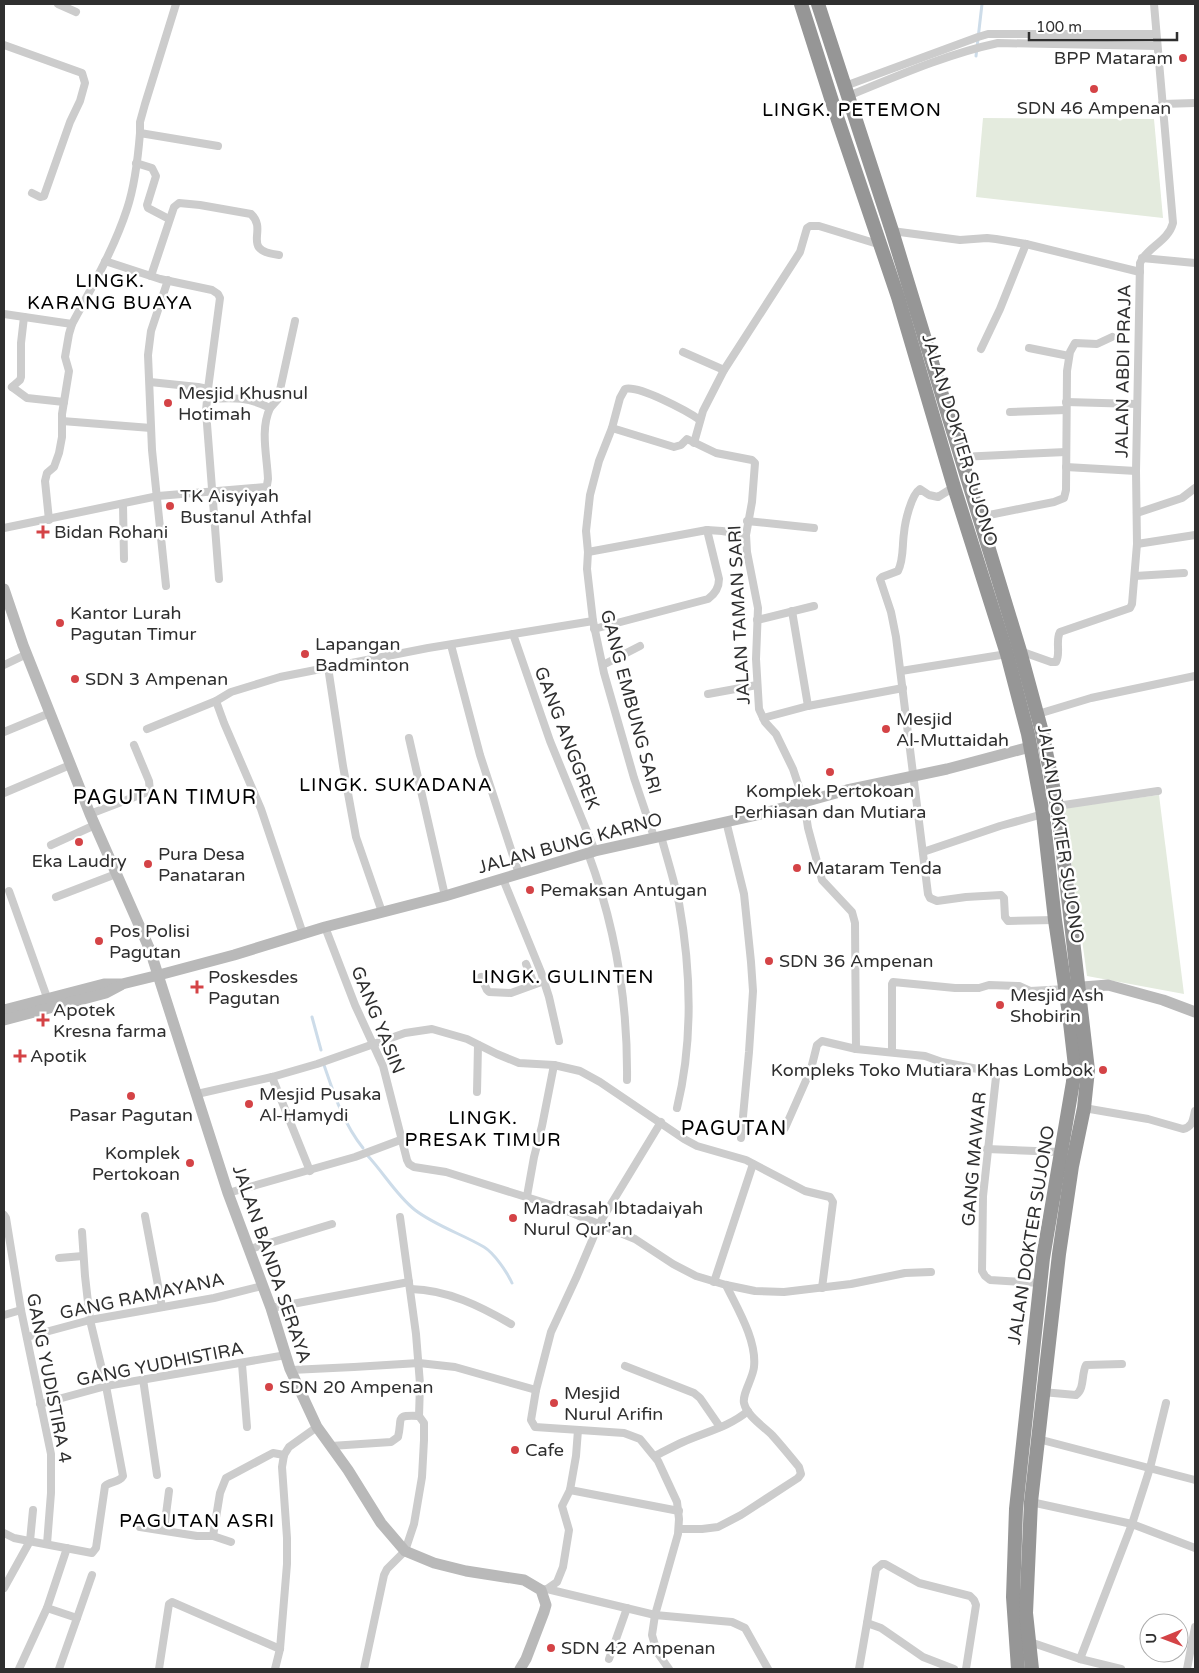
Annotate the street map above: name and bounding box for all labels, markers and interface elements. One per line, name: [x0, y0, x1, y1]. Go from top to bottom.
scale bar: [1029, 10, 1176, 42]
text: 100 m: [1036, 18, 1082, 36]
place label: BPP Mataram: [1054, 47, 1173, 69]
marker: BPP Mataram: [1177, 52, 1189, 64]
marker: SDN 46 Ampenan: [1088, 83, 1100, 95]
place label: SDN 46 Ampenan: [1017, 97, 1171, 119]
district label: LINGK. PETEMON: [762, 99, 942, 121]
district label: LINGK. KARANG BUAYA: [27, 270, 193, 314]
street label: JALAN ABDI PRAJA: [1110, 284, 1136, 458]
street label: JALAN DOKTER SUJONO: [917, 331, 1003, 549]
place label: Mesjid Khusnul Hotimah: [178, 382, 308, 425]
marker: Mesjid Khusnul Hotimah: [162, 397, 174, 409]
place label: TK Aisyiyah Bustanul Athfal: [180, 485, 312, 528]
marker: TK Aisyiyah Bustanul Athfal: [164, 500, 176, 512]
place label: Bidan Rohani: [54, 521, 168, 543]
marker: Bidan Rohani: [36, 525, 50, 539]
street label: JALAN TAMAN SARI: [723, 525, 755, 705]
place label: Kantor Lurah Pagutan Timur: [70, 602, 196, 645]
street label: GANG EMBUNG SARI: [596, 607, 666, 797]
marker: Kantor Lurah Pagutan Timur: [54, 617, 66, 629]
place label: Lapangan Badminton: [315, 633, 409, 676]
marker: Lapangan Badminton: [299, 648, 311, 660]
street label: GANG ANGGREK: [530, 663, 604, 813]
place label: SDN 3 Ampenan: [85, 668, 228, 690]
marker: SDN 3 Ampenan: [69, 673, 81, 685]
place label: Mesjid Al-Muttaidah: [896, 708, 1009, 751]
marker: Mesjid Al-Muttaidah: [880, 723, 892, 735]
street label: JALAN DOKTER SUJONO: [1033, 723, 1089, 945]
marker: Komplek Pertokoan Perhiasan dan Mutiara: [824, 766, 836, 778]
district label: LINGK. SUKADANA: [299, 774, 493, 796]
place label: Komplek Pertokoan Perhiasan dan Mutiara: [734, 780, 926, 823]
district label: PAGUTAN TIMUR: [73, 786, 257, 810]
street label: JALAN BUNG KARNO: [475, 808, 665, 878]
marker: Eka Laudry: [73, 836, 85, 848]
place label: Pura Desa Panataran: [158, 843, 246, 886]
place label: Eka Laudry: [31, 850, 127, 872]
place label: Mataram Tenda: [807, 857, 942, 879]
marker: Pura Desa Panataran: [142, 858, 154, 870]
marker: Mataram Tenda: [791, 862, 803, 874]
place label: Pemaksan Antugan: [540, 879, 707, 901]
marker: Pemaksan Antugan: [524, 884, 536, 896]
place label: Pos Polisi Pagutan: [109, 920, 190, 963]
marker: Pos Polisi Pagutan: [93, 935, 105, 947]
place label: SDN 36 Ampenan: [779, 950, 933, 972]
marker: SDN 36 Ampenan: [763, 955, 775, 967]
street label: GANG YASIN: [346, 963, 410, 1077]
place label: Poskesdes Pagutan: [208, 966, 298, 1009]
district label: LINGK. GULINTEN: [472, 966, 654, 988]
marker: Poskesdes Pagutan: [190, 980, 204, 994]
place label: Mesjid Ash Shobirin: [1010, 984, 1104, 1027]
place label: Apotek Kresna farma: [53, 999, 167, 1042]
marker: Mesjid Ash Shobirin: [994, 999, 1006, 1011]
marker: Apotek Kresna farma: [37, 1014, 49, 1026]
place label: Apotik: [30, 1045, 87, 1067]
marker: Apotik: [14, 1050, 26, 1062]
place label: Kompleks Toko Mutiara Khas Lombok: [771, 1059, 1093, 1081]
marker: Kompleks Toko Mutiara Khas Lombok: [1097, 1064, 1109, 1076]
place label: Mesjid Pusaka Al-Hamydi: [259, 1083, 382, 1126]
marker: Pasar Pagutan: [125, 1090, 137, 1102]
street label: GANG MAWAR: [957, 1091, 991, 1227]
marker: Mesjid Pusaka Al-Hamydi: [243, 1098, 255, 1110]
place label: Pasar Pagutan: [69, 1104, 193, 1126]
district label: LINGK. PRESAK TIMUR: [404, 1107, 562, 1151]
district label: PAGUTAN: [681, 1117, 787, 1141]
street label: JALAN DOKTER SUJONO: [1003, 1124, 1059, 1346]
place label: Komplek Pertokoan: [92, 1142, 180, 1185]
marker: Komplek Pertokoan: [184, 1157, 196, 1169]
street label: JALAN BANDA SERAYA: [228, 1162, 316, 1366]
place label: Madrasah Ibtadaiyah Nurul Qur'an: [523, 1197, 703, 1240]
marker: Madrasah Ibtadaiyah Nurul Qur'an: [507, 1212, 519, 1224]
street label: GANG RAMAYANA: [58, 1268, 226, 1324]
street label: GANG YUDISTIRA 4: [22, 1291, 76, 1465]
street label: GANG YUDHISTIRA: [74, 1337, 246, 1391]
place label: SDN 20 Ampenan: [279, 1376, 433, 1398]
marker: SDN 20 Ampenan: [263, 1381, 275, 1393]
place label: Mesjid Nurul Arifin: [564, 1382, 663, 1425]
marker: Mesjid Nurul Arifin: [548, 1397, 560, 1409]
place label: Cafe: [525, 1439, 564, 1461]
marker: Cafe: [509, 1444, 521, 1456]
district label: PAGUTAN ASRI: [119, 1510, 275, 1532]
north arrow: [1139, 1613, 1189, 1663]
text: U: [1143, 1633, 1160, 1644]
place label: SDN 42 Ampenan: [561, 1637, 715, 1659]
marker: SDN 42 Ampenan: [545, 1642, 557, 1654]

